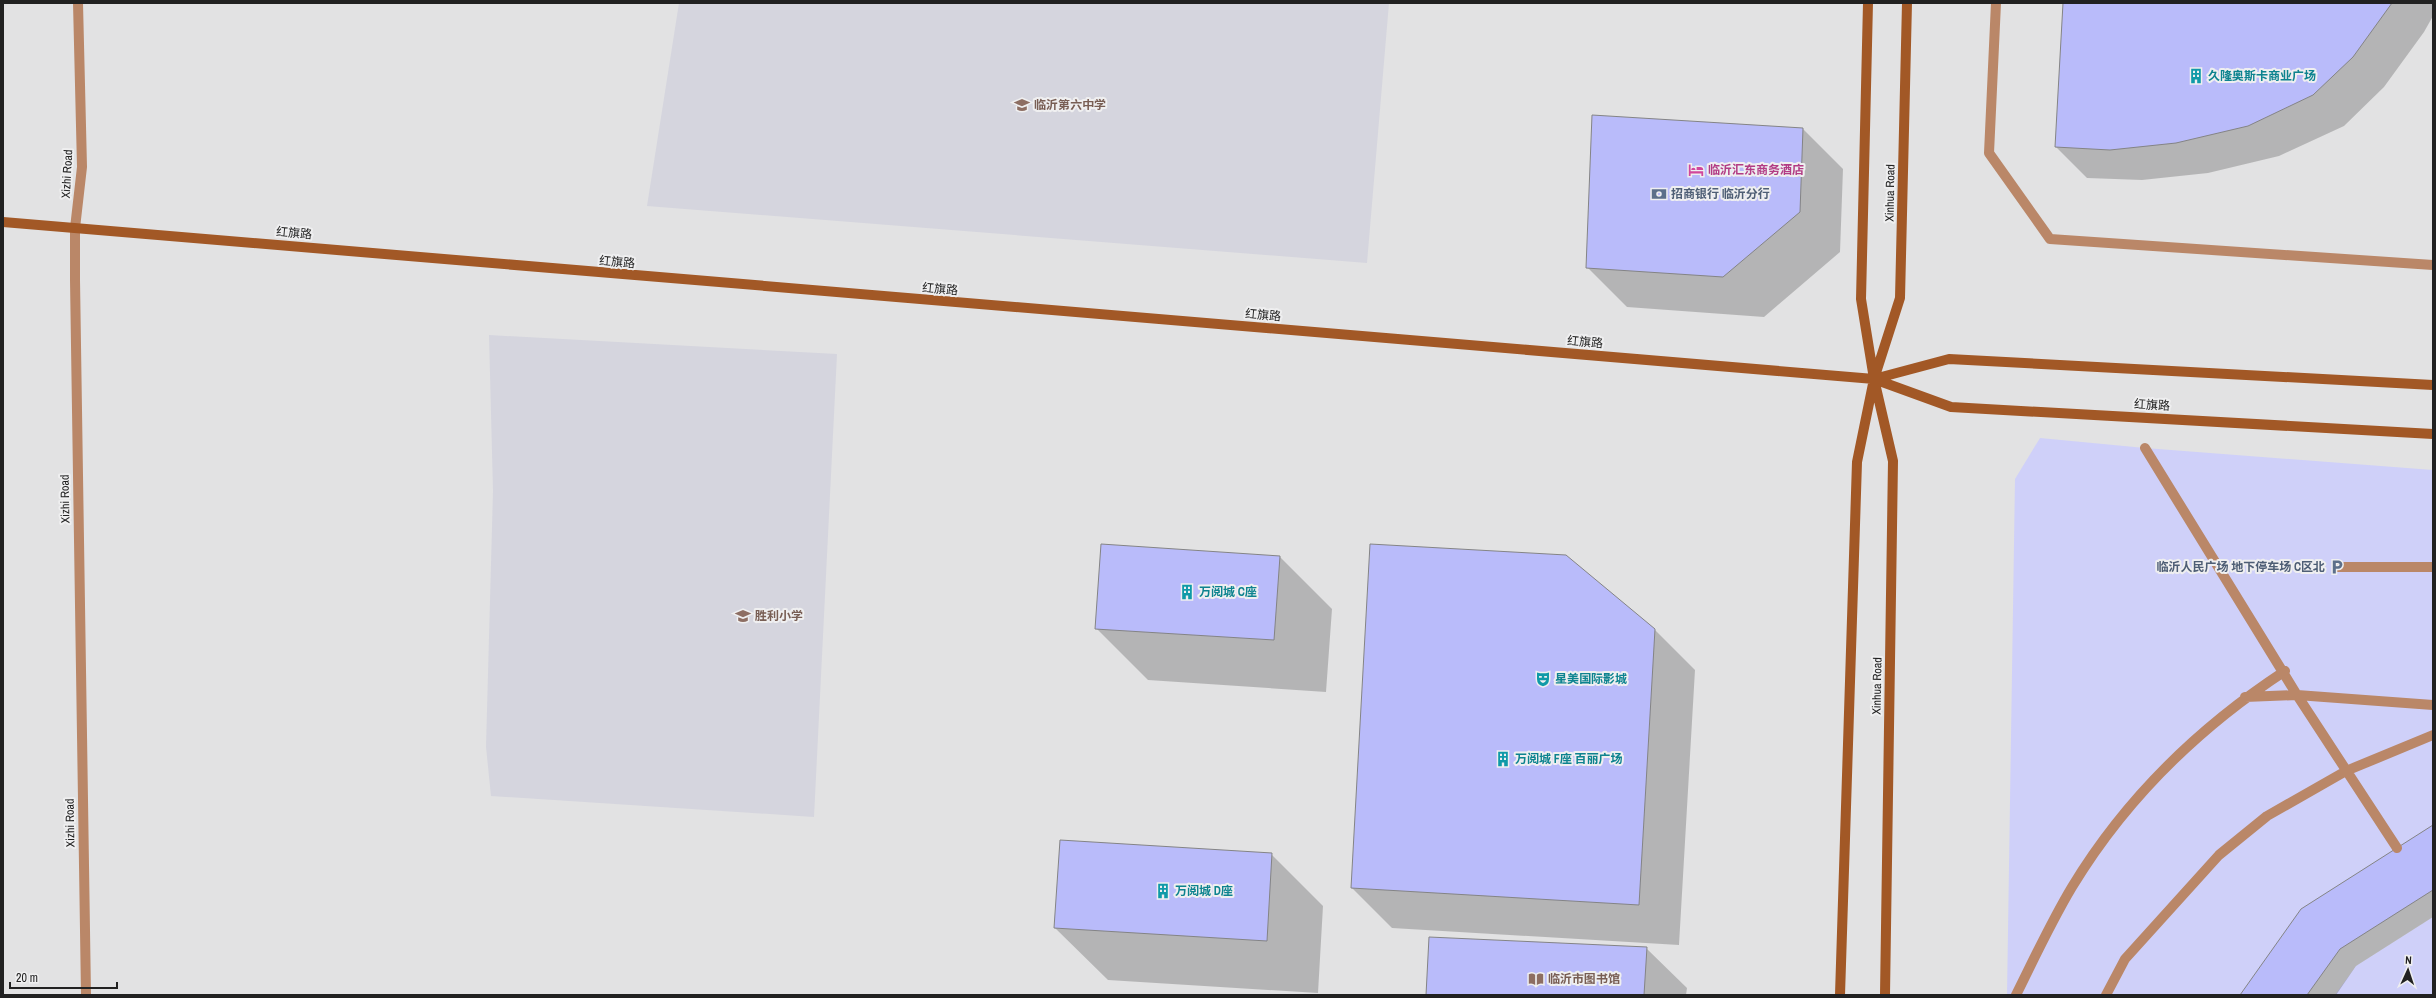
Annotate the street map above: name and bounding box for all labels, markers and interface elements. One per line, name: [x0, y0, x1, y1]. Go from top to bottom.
building icon: 久隆奥斯卡商业广场: [2187, 67, 2205, 85]
place label: 久隆奥斯卡商业广场: [2208, 68, 2316, 84]
school or university icon: 临沂第六中学: [1013, 96, 1031, 114]
place label: 临沂第六中学: [1034, 97, 1106, 113]
street label: Xizhi Road: [58, 149, 76, 199]
hotel icon: 临沂汇东商务酒店: [1687, 161, 1705, 179]
place label: 临沂汇东商务酒店: [1708, 162, 1804, 178]
street label: Xinhua Road: [1881, 164, 1899, 222]
bank icon: 招商银行 临沂分行: [1650, 185, 1668, 203]
place label: 招商银行 临沂分行: [1671, 186, 1770, 202]
street label: 红旗路: [275, 223, 313, 243]
street label: 红旗路: [598, 252, 636, 272]
street label: 红旗路: [921, 279, 959, 299]
street label: 红旗路: [1244, 305, 1282, 325]
street label: 红旗路: [1566, 332, 1604, 352]
street label: 红旗路: [2134, 396, 2170, 414]
street label: Xizhi Road: [57, 475, 73, 523]
parking icon: 临沂人民广场 地下停车场 C区北: [2328, 558, 2346, 576]
place label: 临沂人民广场 地下停车场 C区北: [2156, 559, 2325, 575]
building icon: 万阅城 C座: [1178, 583, 1196, 601]
place label: 万阅城 C座: [1199, 584, 1257, 600]
school or university icon: 胜利小学: [734, 607, 752, 625]
place label: 胜利小学: [755, 608, 803, 624]
street label: Xinhua Road: [1868, 657, 1886, 715]
theatre icon: 星美国际影城: [1534, 670, 1552, 688]
place label: 星美国际影城: [1555, 671, 1627, 687]
building icon: 万阅城 F座 百丽广场: [1494, 750, 1512, 768]
place label: 万阅城 F座 百丽广场: [1515, 751, 1623, 767]
street label: Xizhi Road: [62, 799, 78, 847]
building icon: 万阅城 D座: [1154, 882, 1172, 900]
place label: 万阅城 D座: [1175, 883, 1233, 899]
north arrow: [2388, 950, 2428, 990]
text: N: [2405, 953, 2412, 967]
scale bar: [10, 964, 117, 990]
text: 20 m: [16, 970, 38, 986]
library icon: 临沂市图书馆: [1527, 970, 1545, 988]
place label: 临沂市图书馆: [1548, 971, 1620, 987]

